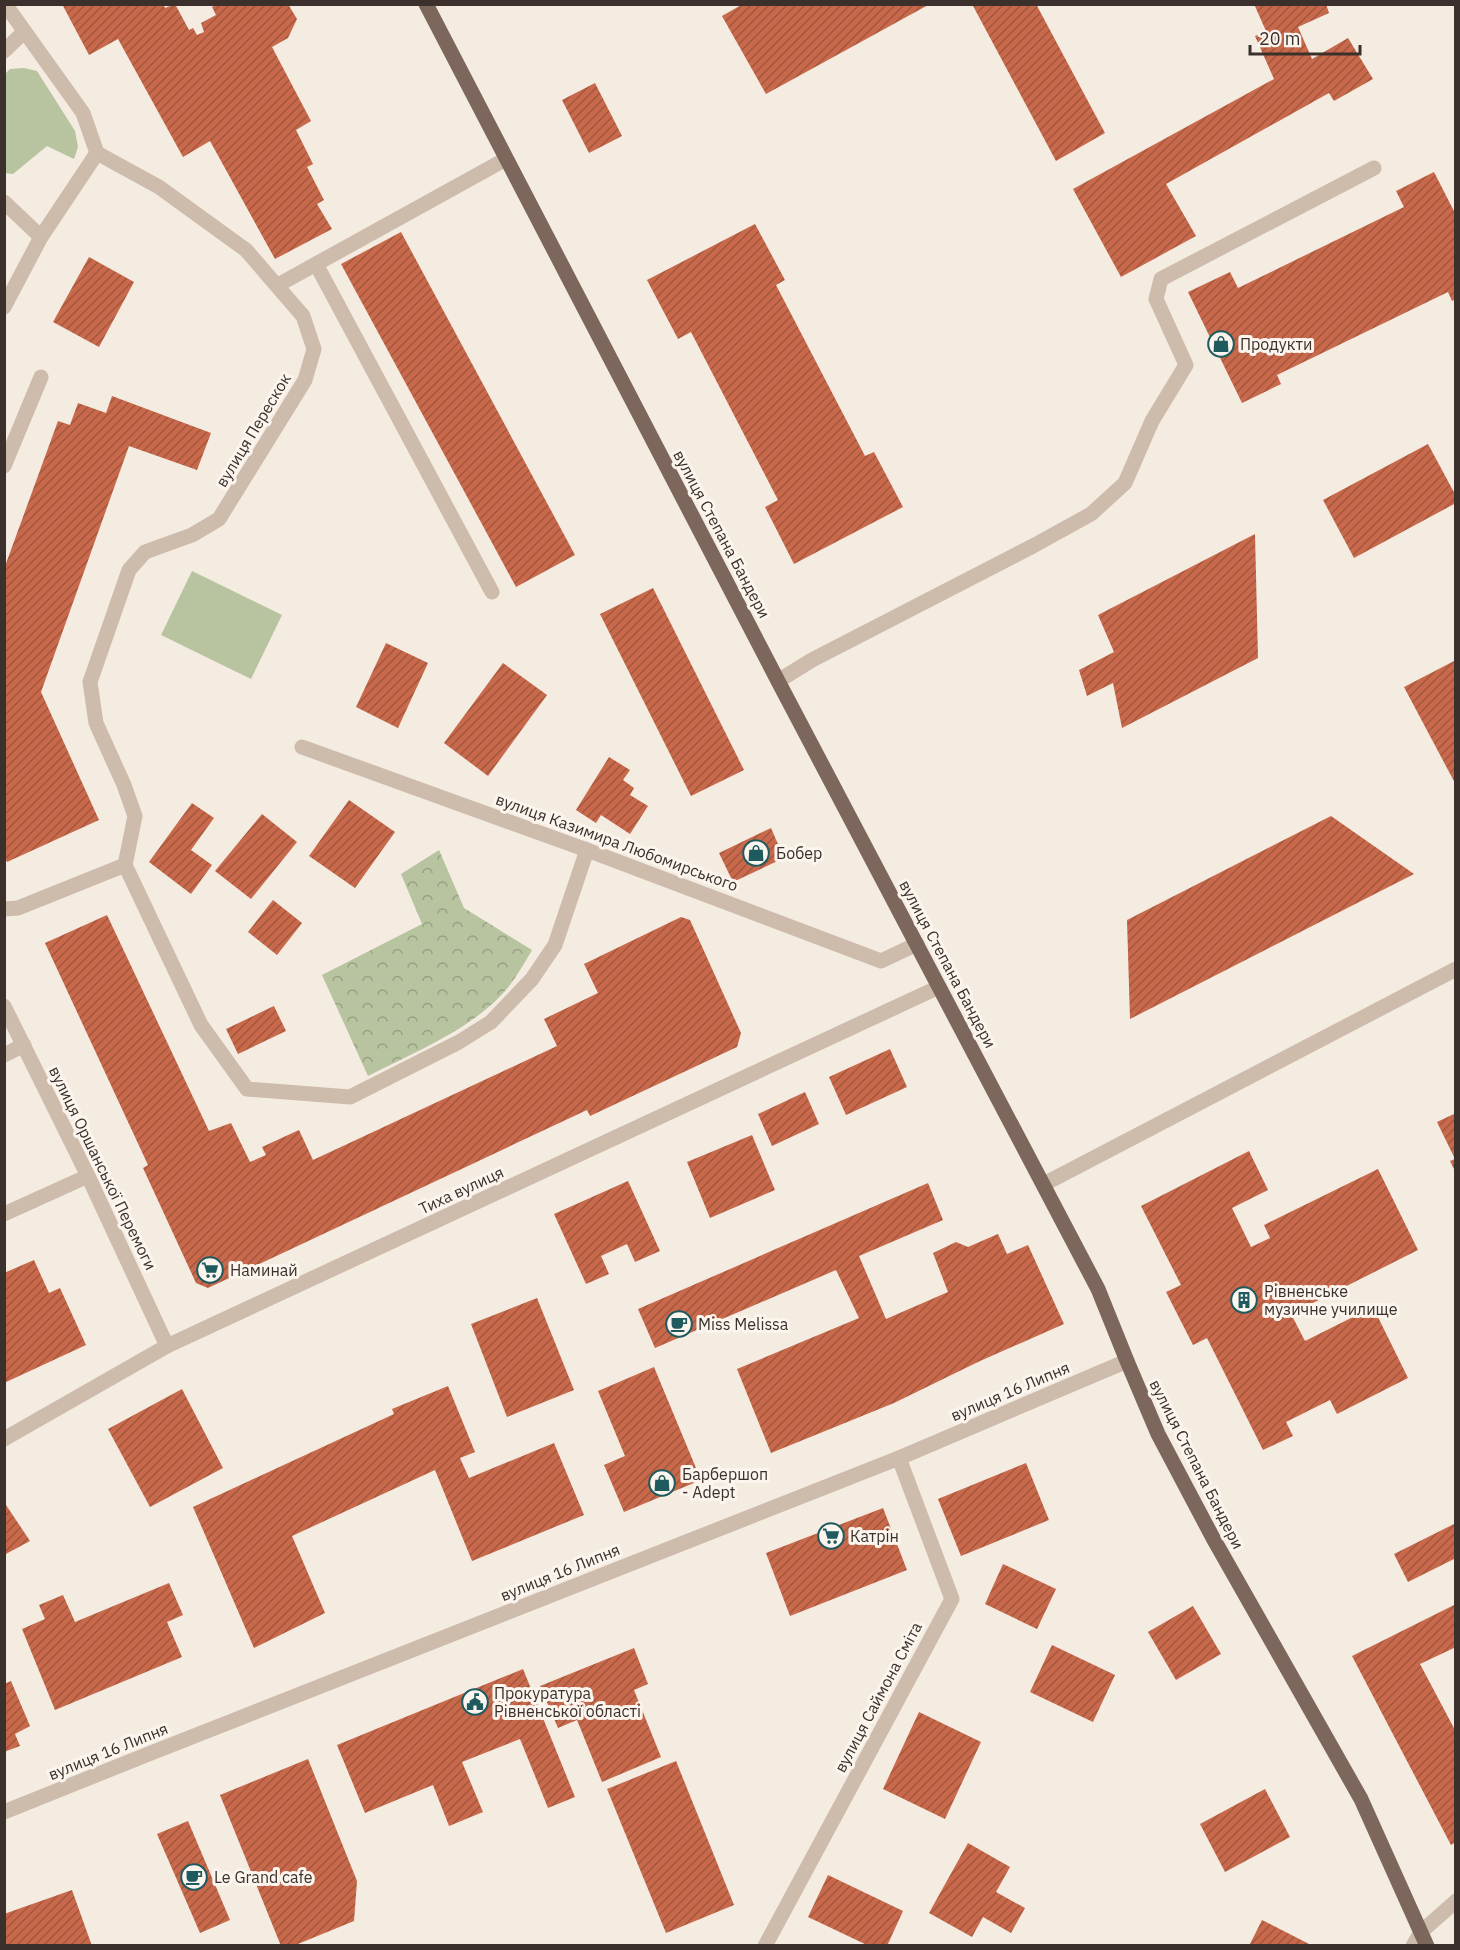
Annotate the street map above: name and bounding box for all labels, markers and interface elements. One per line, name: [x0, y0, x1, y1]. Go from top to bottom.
scale bar: [1250, 18, 1360, 56]
text: 20 m: [1259, 27, 1301, 50]
shop icon: Продукти: [1206, 329, 1236, 359]
place label: Продукти: [1240, 334, 1313, 354]
street label: вулиця Перескок: [211, 369, 295, 491]
street label: вулиця Степана Бандери: [669, 446, 775, 622]
street label: вулиця Казимира Любомирського: [493, 789, 741, 895]
shop icon: Бобер: [741, 838, 771, 868]
place label: Бобер: [776, 843, 822, 863]
street label: вулиця Степана Бандери: [895, 876, 1001, 1052]
street label: вулиця Оршанської Перемоги: [45, 1063, 161, 1273]
street label: Тиха вулиця: [415, 1162, 507, 1218]
supermarket icon: Наминай: [195, 1255, 225, 1285]
place label: Наминай: [230, 1260, 298, 1280]
place label: Рівненське музичне училище: [1264, 1281, 1398, 1319]
building icon: Рівненське музичне училище: [1229, 1285, 1259, 1315]
cafe icon: Miss Melissa: [664, 1309, 694, 1339]
place label: Miss Melissa: [698, 1314, 789, 1334]
street label: вулиця 16 Липня: [947, 1357, 1073, 1425]
street label: вулиця Степана Бандери: [1146, 1376, 1248, 1552]
place label: Барбершоп - Adept: [682, 1464, 768, 1502]
shop icon: Барбершоп - Adept: [647, 1468, 677, 1498]
supermarket icon: Катрін: [816, 1521, 846, 1551]
place label: Катрін: [850, 1526, 899, 1546]
street label: вулиця 16 Липня: [497, 1539, 623, 1605]
street label: вулиця Саймона Сміта: [830, 1618, 926, 1776]
place label: Прокуратура Рівненської області: [494, 1683, 641, 1721]
public building icon: Прокуратура Рівненської області: [460, 1687, 490, 1717]
street label: вулиця 16 Липня: [45, 1718, 171, 1784]
cafe icon: Le Grand cafe: [179, 1862, 209, 1892]
place label: Le Grand cafe: [214, 1867, 313, 1887]

